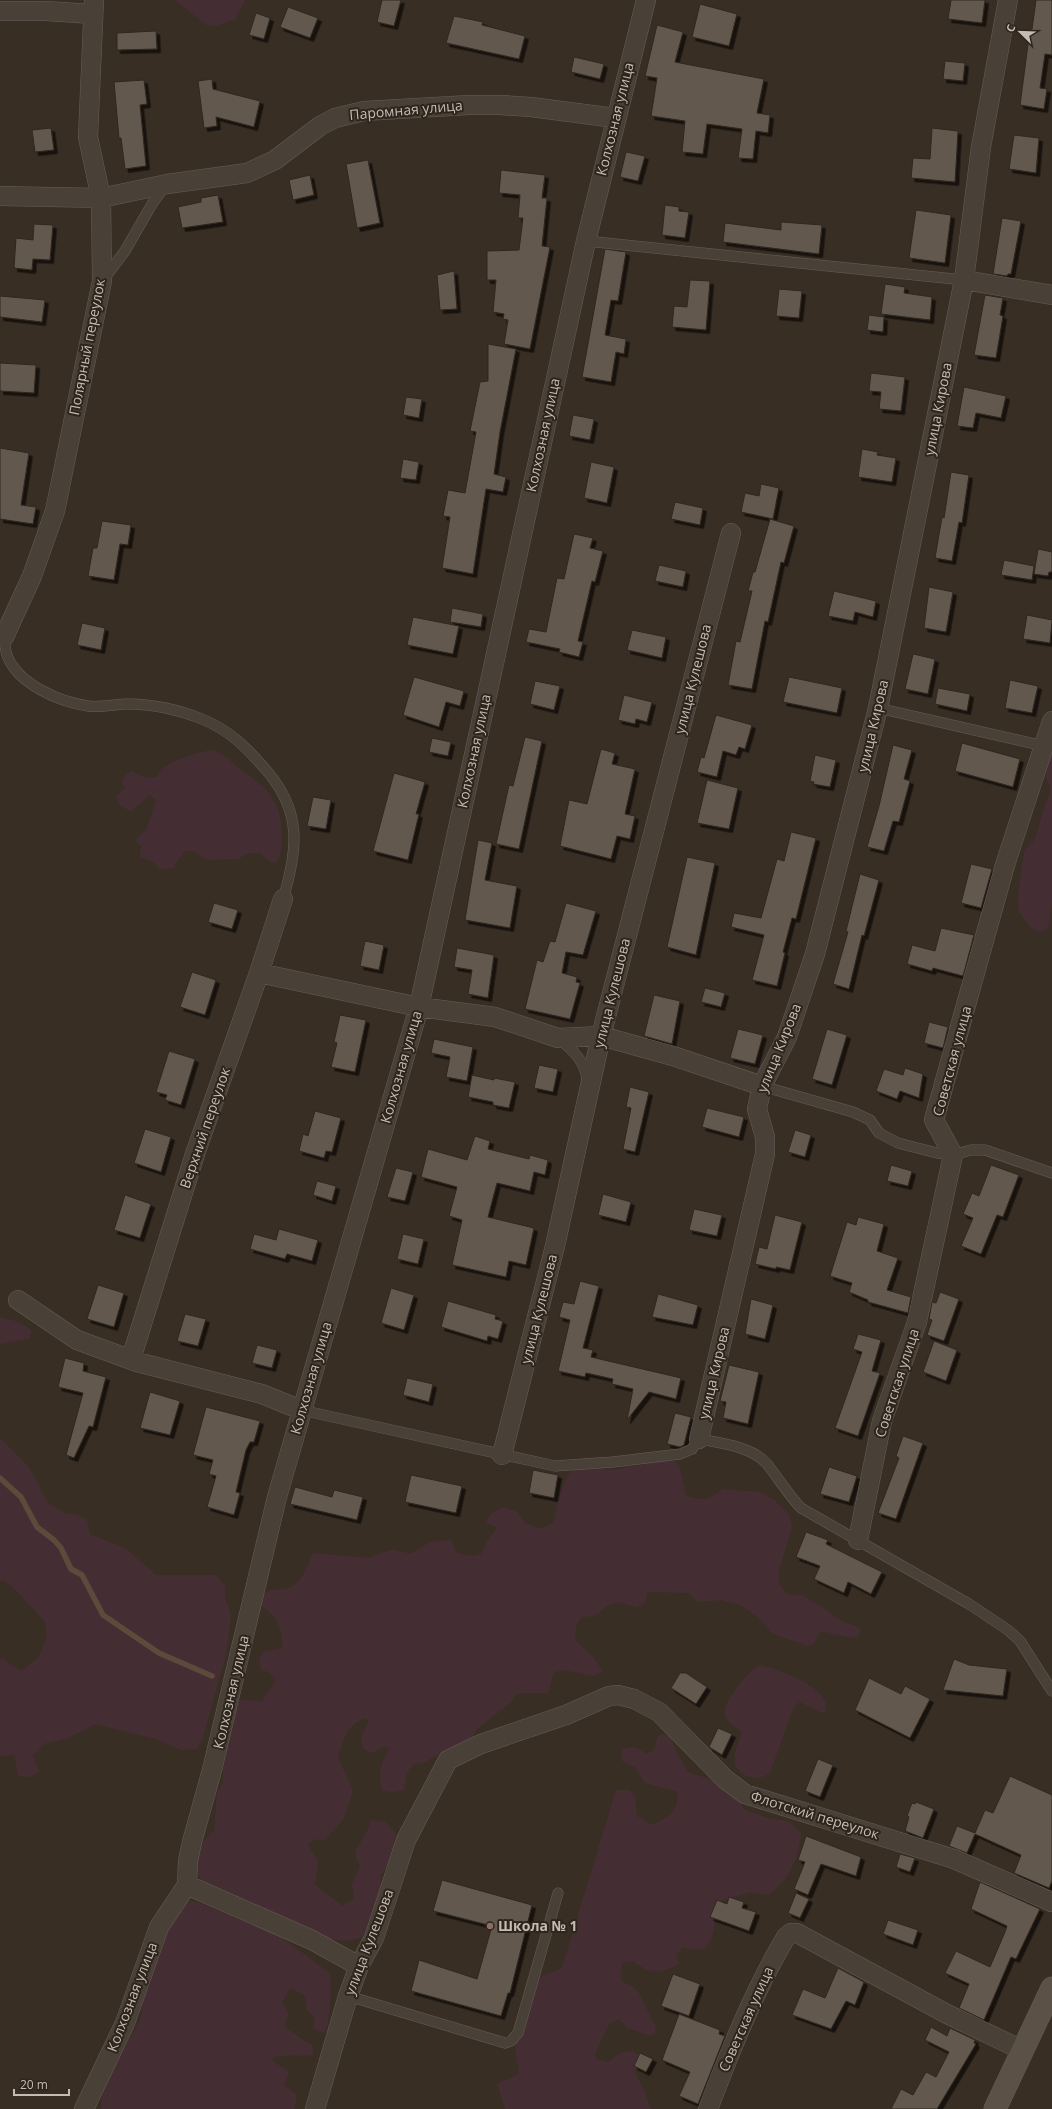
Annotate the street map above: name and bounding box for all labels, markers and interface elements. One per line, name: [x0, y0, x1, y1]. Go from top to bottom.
north arrow: [1000, 12, 1040, 52]
text: С: [1002, 22, 1019, 34]
street label: Колхозная улица: [591, 60, 638, 177]
street label: Паромная улица: [348, 95, 463, 124]
street label: Полярный переулок: [64, 276, 109, 417]
street label: улица Кирова: [919, 361, 956, 457]
street label: Колхозная улица: [521, 376, 564, 494]
street label: улица Кулешова: [670, 622, 715, 736]
street label: улица Кирова: [853, 678, 892, 774]
street label: Колхозная улица: [452, 692, 495, 810]
street label: улица Кулешова: [589, 936, 634, 1050]
street label: улица Кирова: [752, 1001, 805, 1095]
street label: Советская улица: [928, 1004, 975, 1118]
street label: Колхозная улица: [375, 1008, 426, 1125]
street label: Верхний переулок: [175, 1064, 234, 1191]
street label: улица Кулешова: [516, 1252, 561, 1366]
street label: Колхозная улица: [285, 1319, 336, 1436]
street label: улица Кирова: [694, 1325, 733, 1421]
street label: Советская улица: [870, 1326, 923, 1440]
street label: Колхозная улица: [208, 1633, 253, 1751]
street label: Флотский переулок: [749, 1786, 882, 1843]
street label: улица Кулешова: [340, 1886, 398, 1998]
place label: Школа № 1: [498, 1916, 578, 1935]
marker: Школа № 1: [485, 1921, 495, 1931]
street label: Колхозная улица: [102, 1939, 161, 2054]
street label: Советская улица: [714, 1963, 777, 2074]
scale bar: [14, 2071, 69, 2097]
text: 20 m: [20, 2076, 48, 2093]

